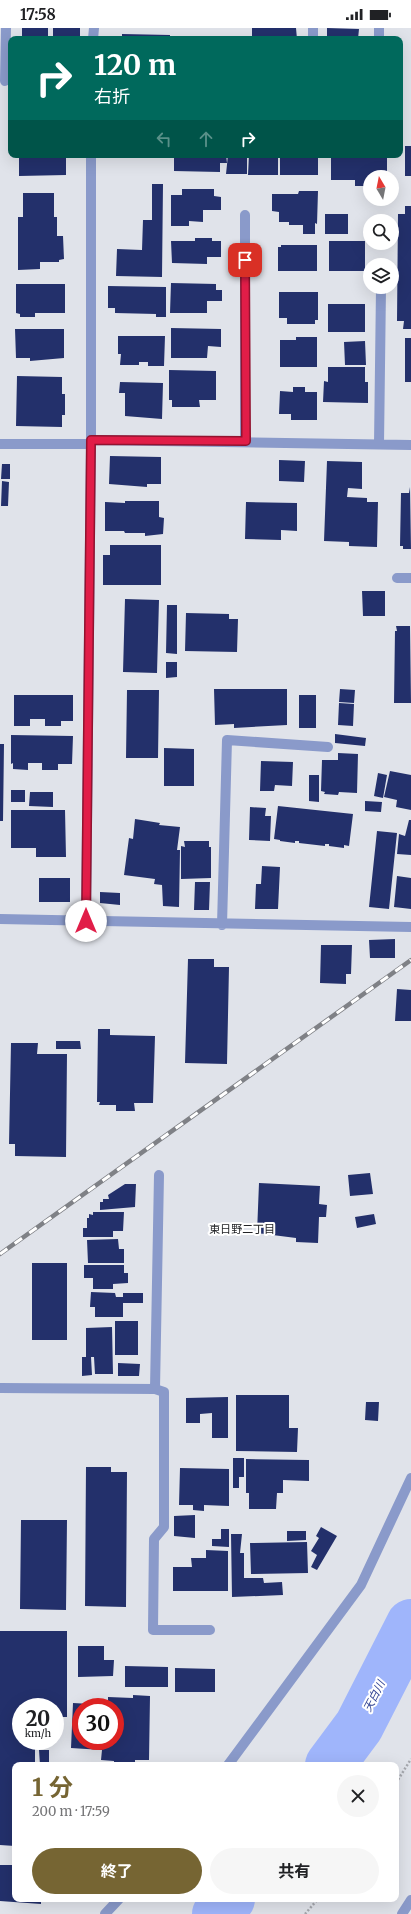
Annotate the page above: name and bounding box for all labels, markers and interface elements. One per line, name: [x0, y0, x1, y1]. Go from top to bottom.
text: 17:58: [20, 5, 56, 24]
text: 120 m: [94, 47, 176, 83]
icon: right: [28, 52, 80, 104]
text: 右折: [94, 85, 130, 108]
icon: left: [153, 128, 175, 150]
icon: ahead: [195, 128, 217, 150]
icon: right: [237, 128, 259, 150]
north arrow: [363, 170, 399, 206]
map controls: [363, 170, 399, 294]
button: search: [363, 214, 399, 250]
pin: [228, 243, 262, 277]
icon: arrive: [234, 249, 256, 271]
button: layers: [363, 258, 399, 294]
position arrow: [65, 900, 107, 942]
district label: 東日野二丁目: [209, 1222, 275, 1236]
water label: 天白川: [360, 1677, 388, 1714]
speed limit sign: 30: [72, 1698, 124, 1750]
text: 20: [26, 1706, 50, 1731]
text: km/h: [25, 1727, 51, 1740]
text: 1 分: [32, 1772, 73, 1803]
button: close: [337, 1775, 379, 1817]
text: 200 m · 17:59: [32, 1803, 110, 1820]
button: 終了: [32, 1848, 202, 1894]
button: 共有: [210, 1848, 379, 1894]

